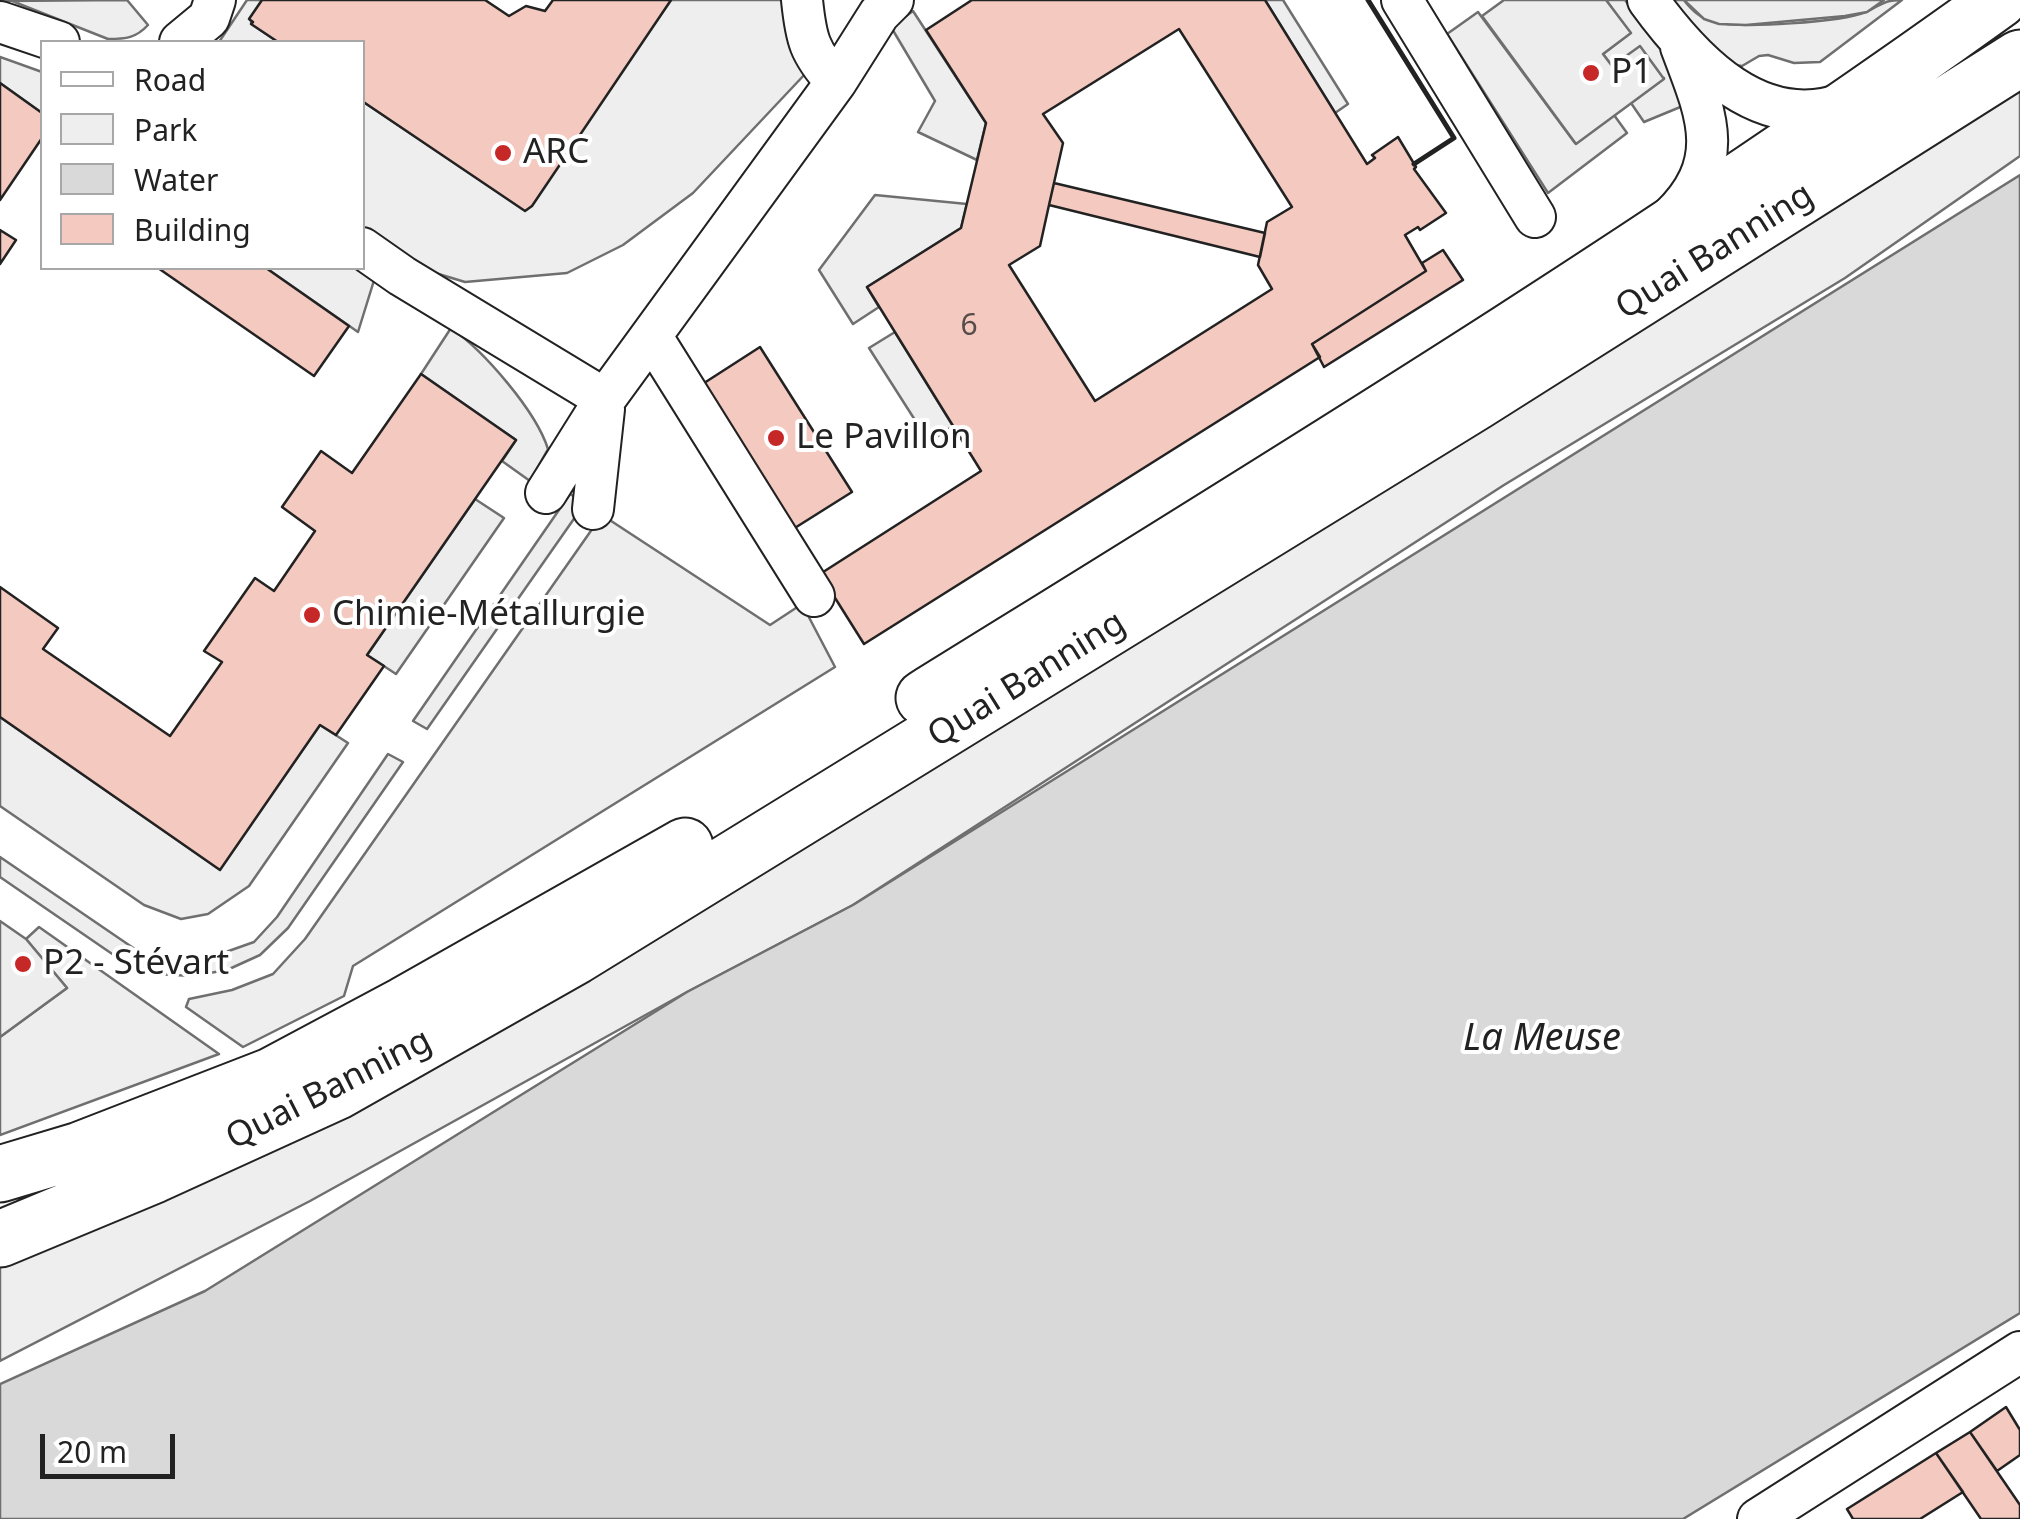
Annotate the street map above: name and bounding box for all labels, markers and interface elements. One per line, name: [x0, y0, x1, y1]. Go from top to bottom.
legend: [40, 40, 365, 270]
place label: P1: [1611, 52, 1652, 94]
text: Road: [134, 59, 206, 100]
marker: P1: [1580, 62, 1602, 84]
text: Park: [134, 109, 197, 150]
place label: ARC: [523, 132, 589, 174]
marker: ARC: [492, 142, 514, 164]
text: Water: [134, 159, 218, 200]
street label: Quai Banning: [1609, 175, 1821, 329]
text: Building: [134, 209, 251, 250]
house number: 6: [960, 308, 978, 344]
place label: Le Pavillon: [796, 417, 972, 459]
marker: Le Pavillon: [765, 427, 787, 449]
place label: Chimie-Métallurgie: [332, 594, 645, 636]
street label: Quai Banning: [921, 603, 1133, 757]
marker: Chimie-Métallurgie: [301, 604, 323, 626]
place label: P2 - Stévart: [43, 943, 229, 985]
marker: P2 - Stévart: [12, 953, 34, 975]
water label: La Meuse: [1463, 1016, 1621, 1062]
street label: Quai Banning: [219, 1020, 439, 1160]
scale bar: [45, 1414, 180, 1476]
text: 20 m: [57, 1431, 127, 1472]

